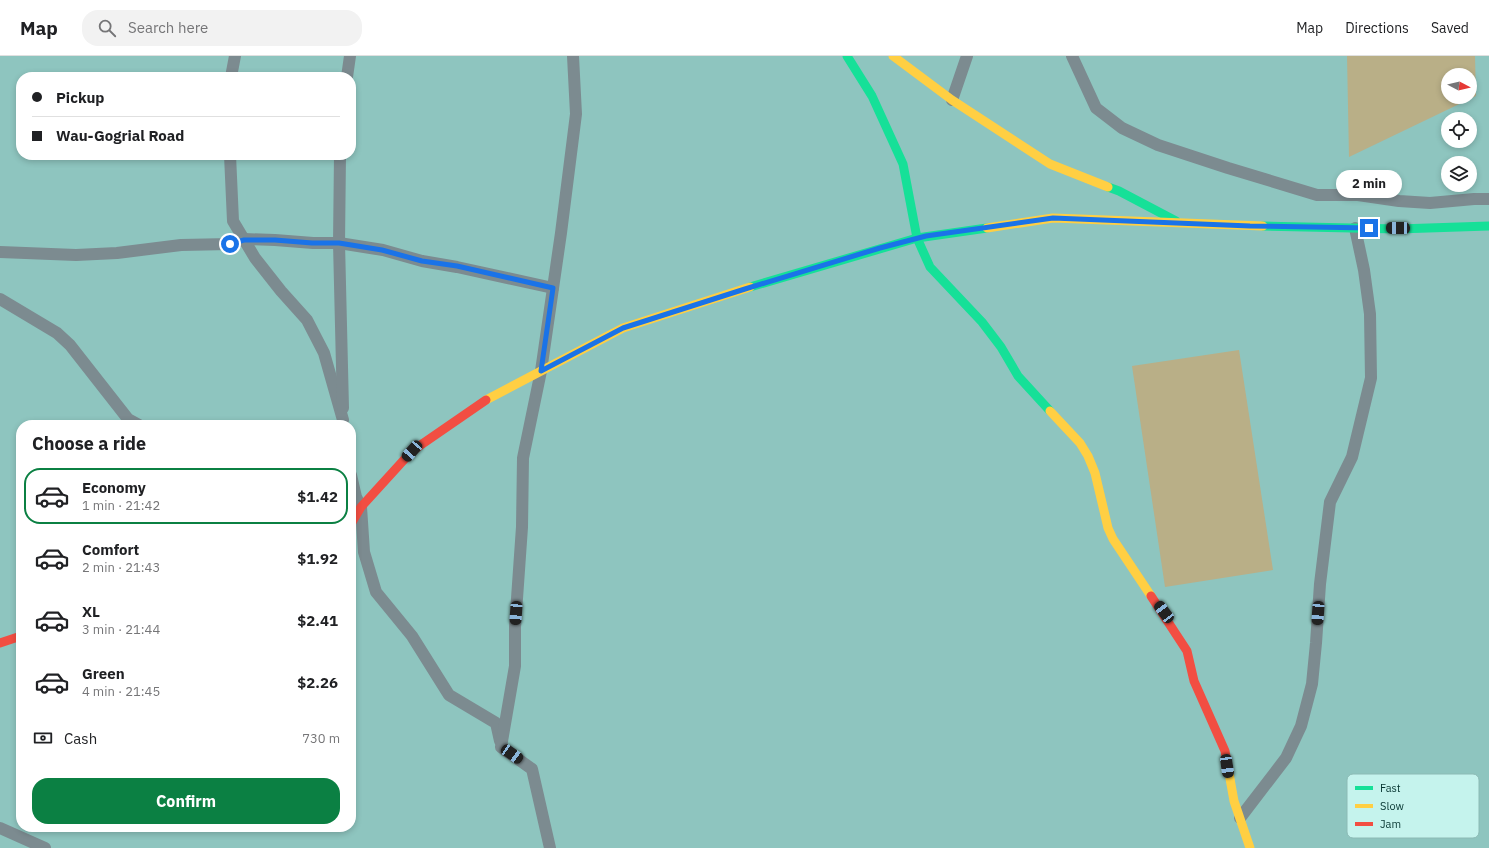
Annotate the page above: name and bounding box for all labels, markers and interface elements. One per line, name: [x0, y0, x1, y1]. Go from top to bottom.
search box: [82, 10, 362, 46]
text: Map: [20, 16, 58, 40]
icon: search: [96, 17, 118, 39]
text: Search here: [128, 18, 208, 37]
text: Map: [1296, 19, 1323, 37]
text: Directions: [1345, 19, 1409, 37]
text: Saved: [1431, 19, 1469, 37]
north arrow: [1441, 68, 1477, 104]
map controls: [1441, 68, 1477, 192]
text: Pickup: [56, 88, 104, 107]
button: locate: [1441, 112, 1477, 148]
text: Wau-Gogrial Road: [56, 126, 184, 145]
button: layers: [1441, 156, 1477, 192]
callout: 2 min: [1336, 170, 1402, 198]
text: 2 min: [1352, 175, 1386, 192]
route end: [1360, 219, 1378, 237]
car: [1386, 222, 1410, 234]
route start: [221, 235, 239, 253]
text: Choose a ride: [32, 432, 146, 455]
car: [400, 438, 424, 464]
icon: car: [34, 478, 70, 514]
text: Economy: [82, 478, 146, 497]
text: $1.42: [297, 487, 338, 506]
text: 1 min · 21:42: [82, 497, 160, 514]
icon: car: [34, 540, 70, 576]
text: Comfort: [82, 540, 139, 559]
text: $1.92: [297, 549, 338, 568]
text: 2 min · 21:43: [82, 559, 160, 576]
car: [1152, 599, 1176, 625]
car: [509, 601, 523, 625]
car: [1311, 601, 1325, 625]
icon: car: [34, 602, 70, 638]
text: XL: [82, 602, 100, 621]
text: $2.41: [297, 611, 338, 630]
text: 3 min · 21:44: [82, 621, 160, 638]
icon: car: [34, 664, 70, 700]
text: Green: [82, 664, 125, 683]
text: $2.26: [297, 673, 338, 692]
text: 4 min · 21:45: [82, 683, 160, 700]
icon: cash: [32, 727, 54, 749]
text: Cash: [64, 729, 97, 748]
text: 730 m: [302, 730, 340, 747]
car: [499, 742, 525, 766]
car: [1219, 753, 1235, 779]
legend: [1347, 774, 1479, 838]
button: Confirm: [32, 778, 340, 824]
text: Fast: [1380, 781, 1401, 795]
text: Slow: [1380, 799, 1404, 813]
text: Jam: [1380, 817, 1401, 831]

